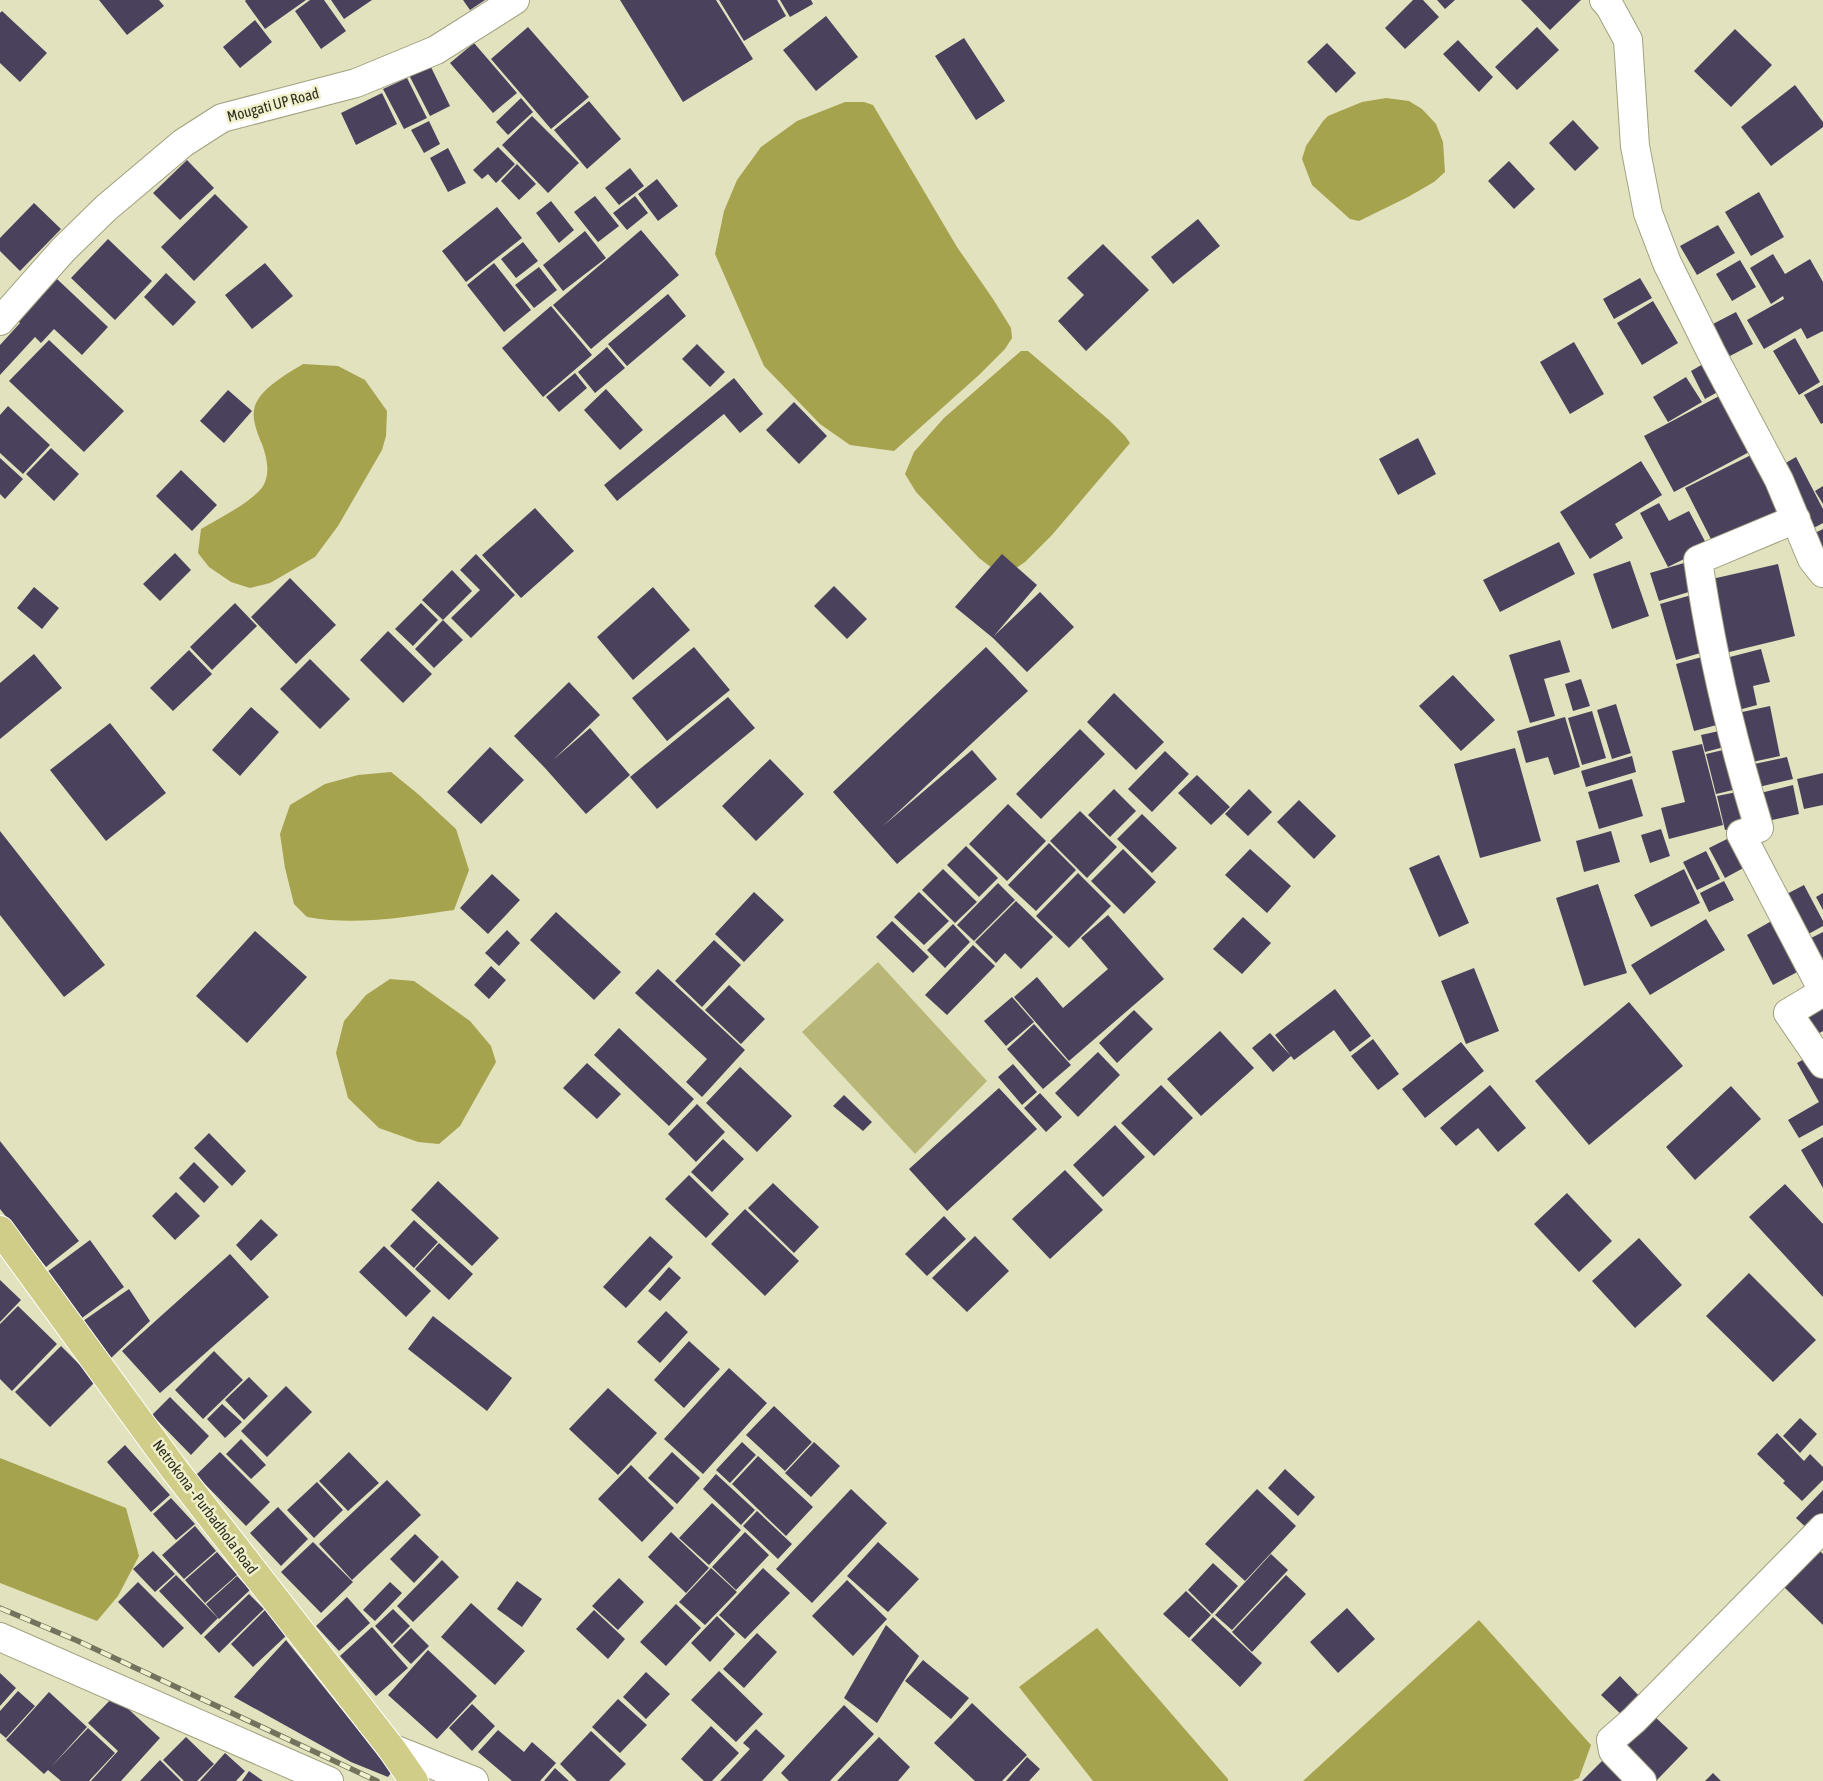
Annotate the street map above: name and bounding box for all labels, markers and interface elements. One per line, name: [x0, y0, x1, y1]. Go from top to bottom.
street label: Mougati UP Road: [225, 84, 321, 125]
street label: Netrokona - Purbadhola Road: [150, 1436, 261, 1577]

